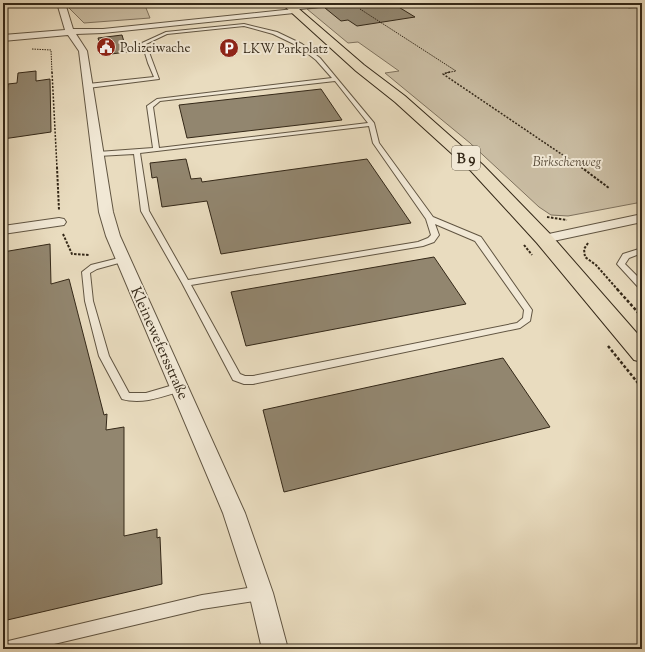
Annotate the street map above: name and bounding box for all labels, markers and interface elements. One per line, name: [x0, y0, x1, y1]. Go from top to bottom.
public building icon: Polizeiwache: [95, 36, 117, 58]
parking icon: LKW Parkplatz: [218, 37, 240, 59]
place label: Polizeiwache: [120, 40, 191, 58]
place label: LKW Parkplatz: [243, 41, 328, 59]
road number: B 9: [452, 146, 480, 170]
park label: Birkschenweg: [533, 154, 602, 172]
street label: Kleinewefersstraße: [124, 284, 193, 403]

